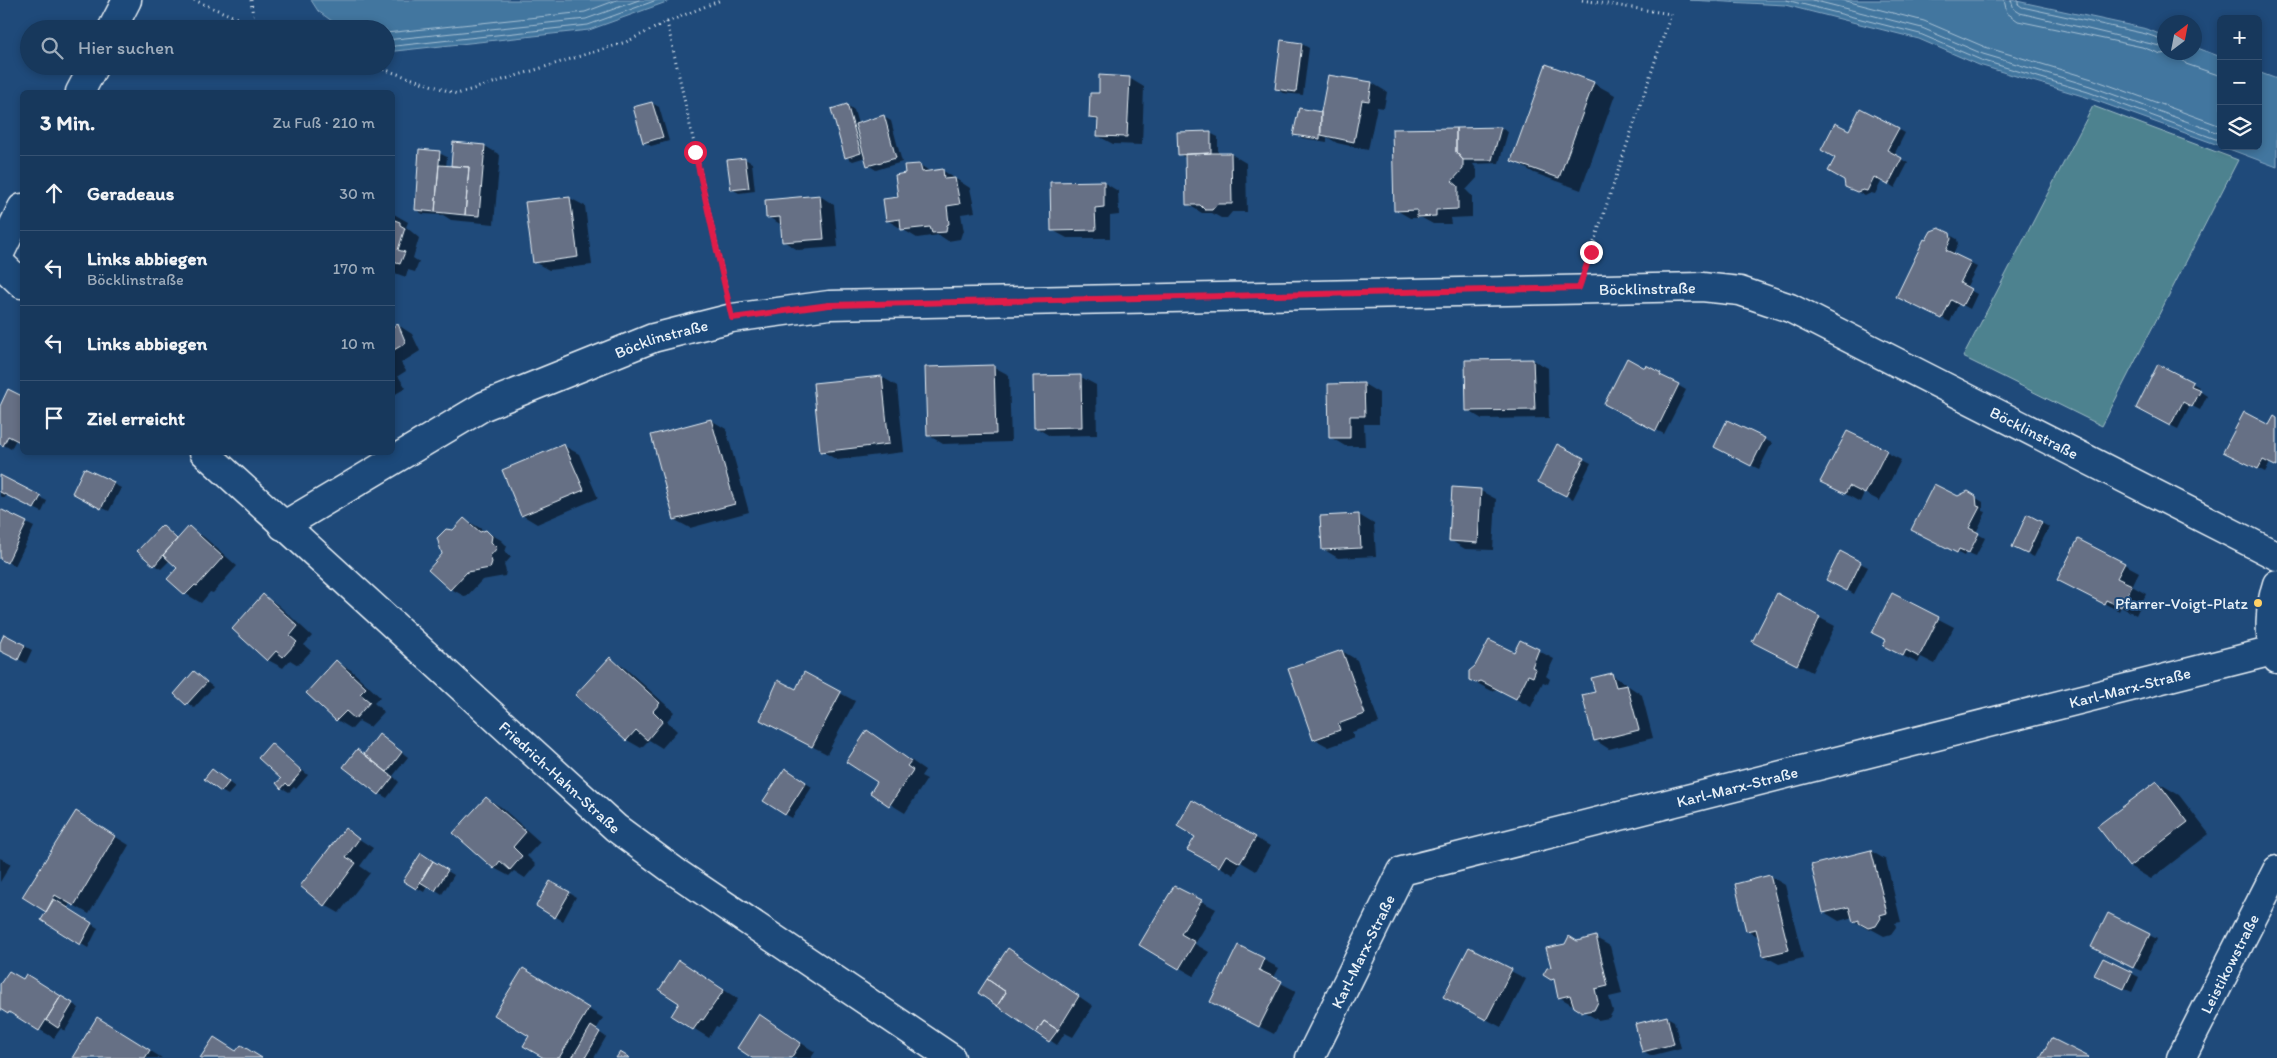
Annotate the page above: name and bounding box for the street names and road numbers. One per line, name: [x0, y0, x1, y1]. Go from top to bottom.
street label: Böcklinstraße: [1599, 278, 1696, 299]
street label: Böcklinstraße: [612, 315, 710, 362]
street label: Böcklinstraße: [1987, 402, 2082, 463]
street label: Karl-Marx-Straße: [2067, 663, 2193, 712]
street label: Friedrich-Hahn-Straße: [495, 717, 624, 837]
street label: Karl-Marx-Straße: [1675, 762, 1800, 811]
street label: Karl-Marx-Straße: [1327, 891, 1399, 1011]
street label: Leistikowstraße: [2196, 911, 2263, 1017]

